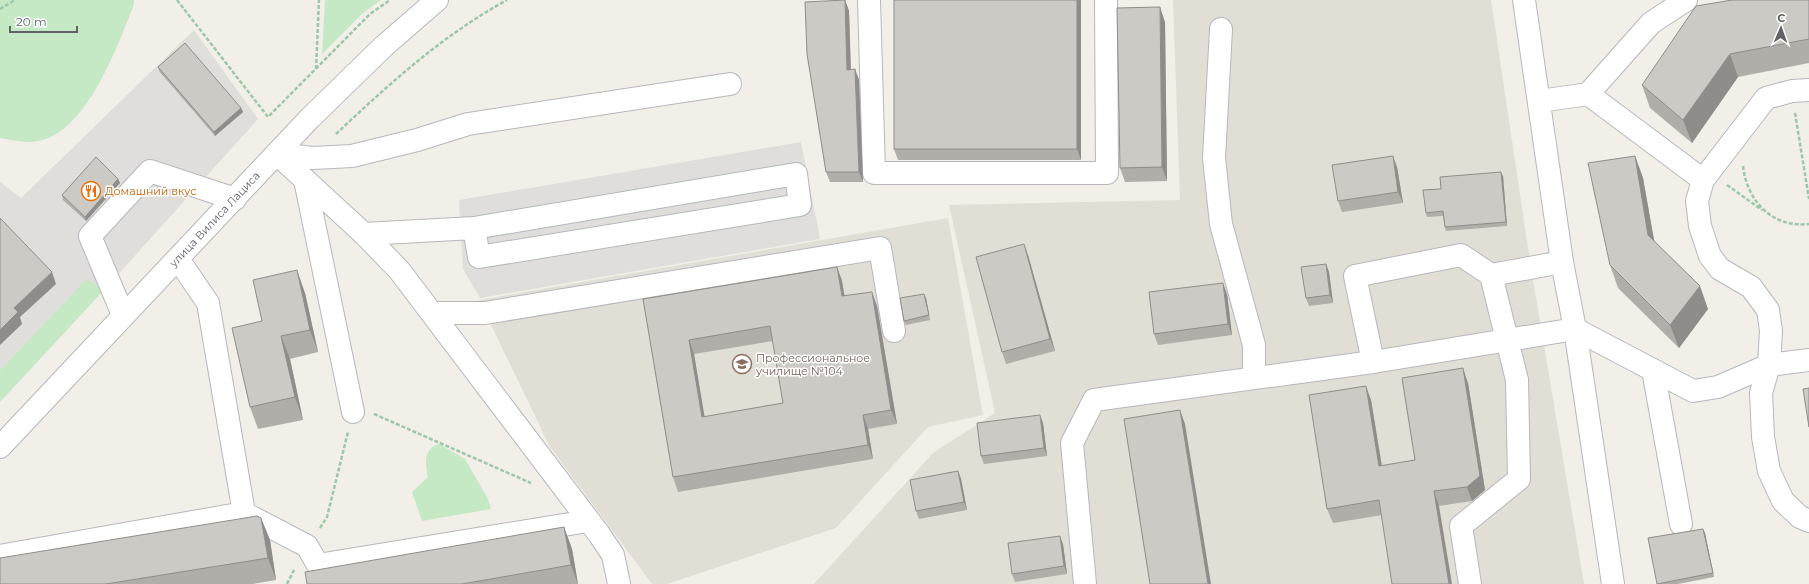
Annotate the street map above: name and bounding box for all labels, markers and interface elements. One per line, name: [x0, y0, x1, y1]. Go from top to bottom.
scale bar: [10, 8, 77, 34]
north arrow: [1761, 8, 1801, 48]
text: С: [1777, 11, 1786, 25]
text: 20 m: [16, 14, 47, 29]
street label: улица Вилиса Лациса: [166, 169, 263, 271]
restaurant icon: Домашний вкус: [80, 180, 102, 202]
place label: Домашний вкус: [105, 184, 196, 198]
place label: Профессиональное училище №104: [755, 351, 870, 378]
school or university icon: Профессиональное училище №104: [731, 353, 753, 375]

